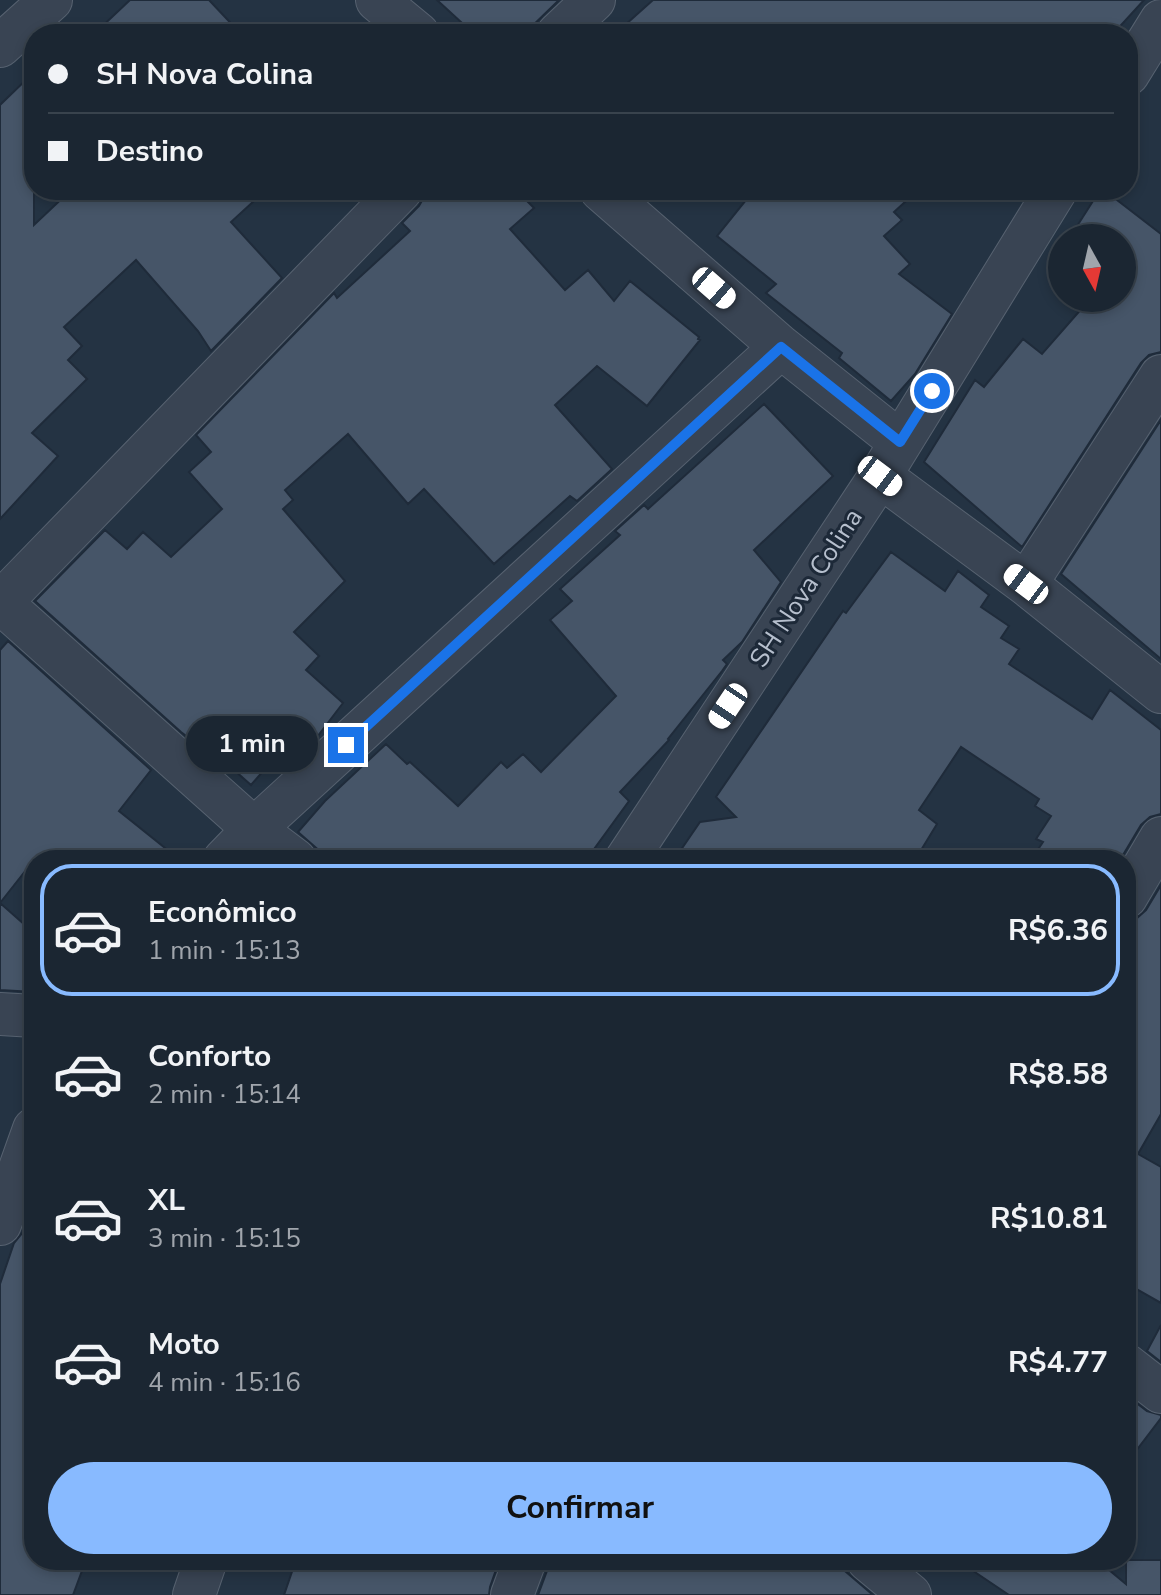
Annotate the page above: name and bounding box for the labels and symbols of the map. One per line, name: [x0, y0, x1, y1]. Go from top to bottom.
north arrow: [1048, 224, 1136, 312]
car: [688, 263, 740, 313]
route start: [914, 373, 950, 409]
car: [854, 452, 906, 500]
street label: SH Nova Colina: [742, 502, 870, 674]
car: [1000, 560, 1052, 608]
car: [705, 679, 751, 733]
callout: 1 min: [186, 717, 318, 773]
route end: [328, 727, 364, 763]

